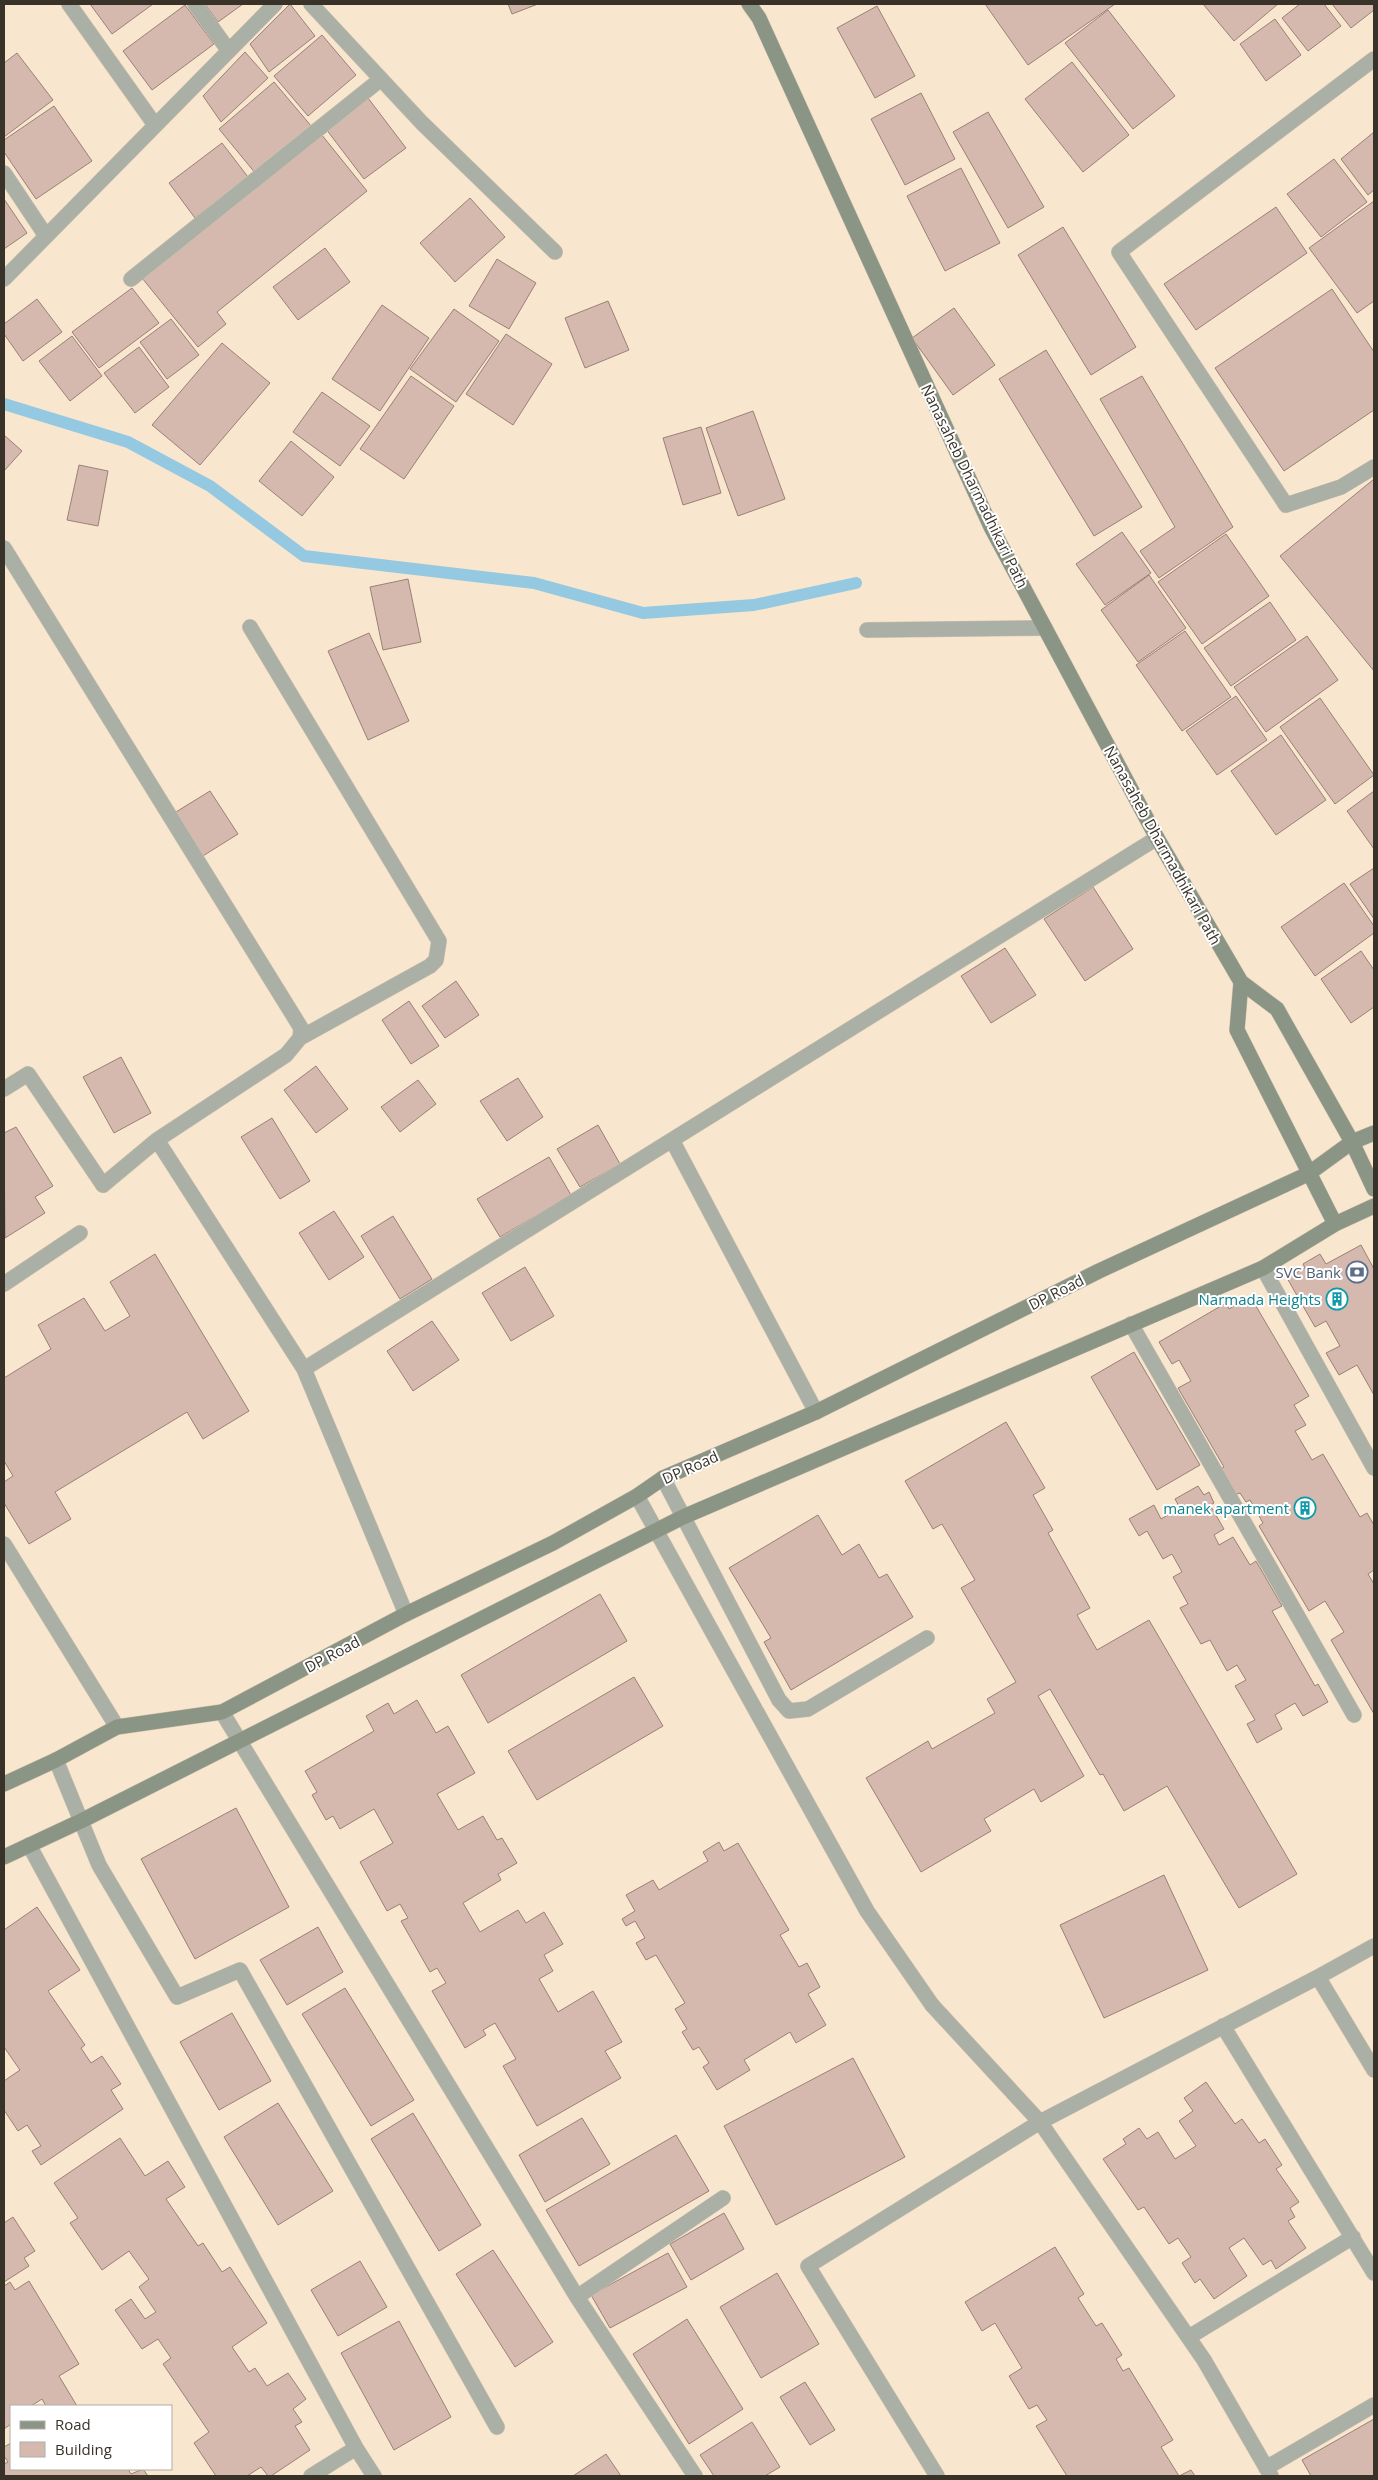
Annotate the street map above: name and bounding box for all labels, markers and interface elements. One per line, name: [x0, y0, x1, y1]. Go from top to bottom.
street label: Nanasaheb Dharmadhikari Path: [917, 381, 1033, 591]
street label: Nanasaheb Dharmadhikari Path: [1100, 742, 1226, 948]
bank icon: SVC Bank: [1345, 1260, 1369, 1284]
place label: SVC Bank: [1275, 1262, 1341, 1282]
street label: DP Road: [1025, 1270, 1087, 1314]
building icon: Narmada Heights: [1325, 1287, 1349, 1311]
place label: Narmada Heights: [1199, 1289, 1321, 1309]
street label: DP Road: [659, 1446, 721, 1488]
building icon: manek apartment: [1293, 1496, 1317, 1520]
place label: manek apartment: [1163, 1498, 1289, 1518]
street label: DP Road: [301, 1631, 363, 1677]
legend: [10, 2405, 172, 2470]
text: Road: [55, 2414, 91, 2434]
text: Building: [55, 2439, 112, 2459]

